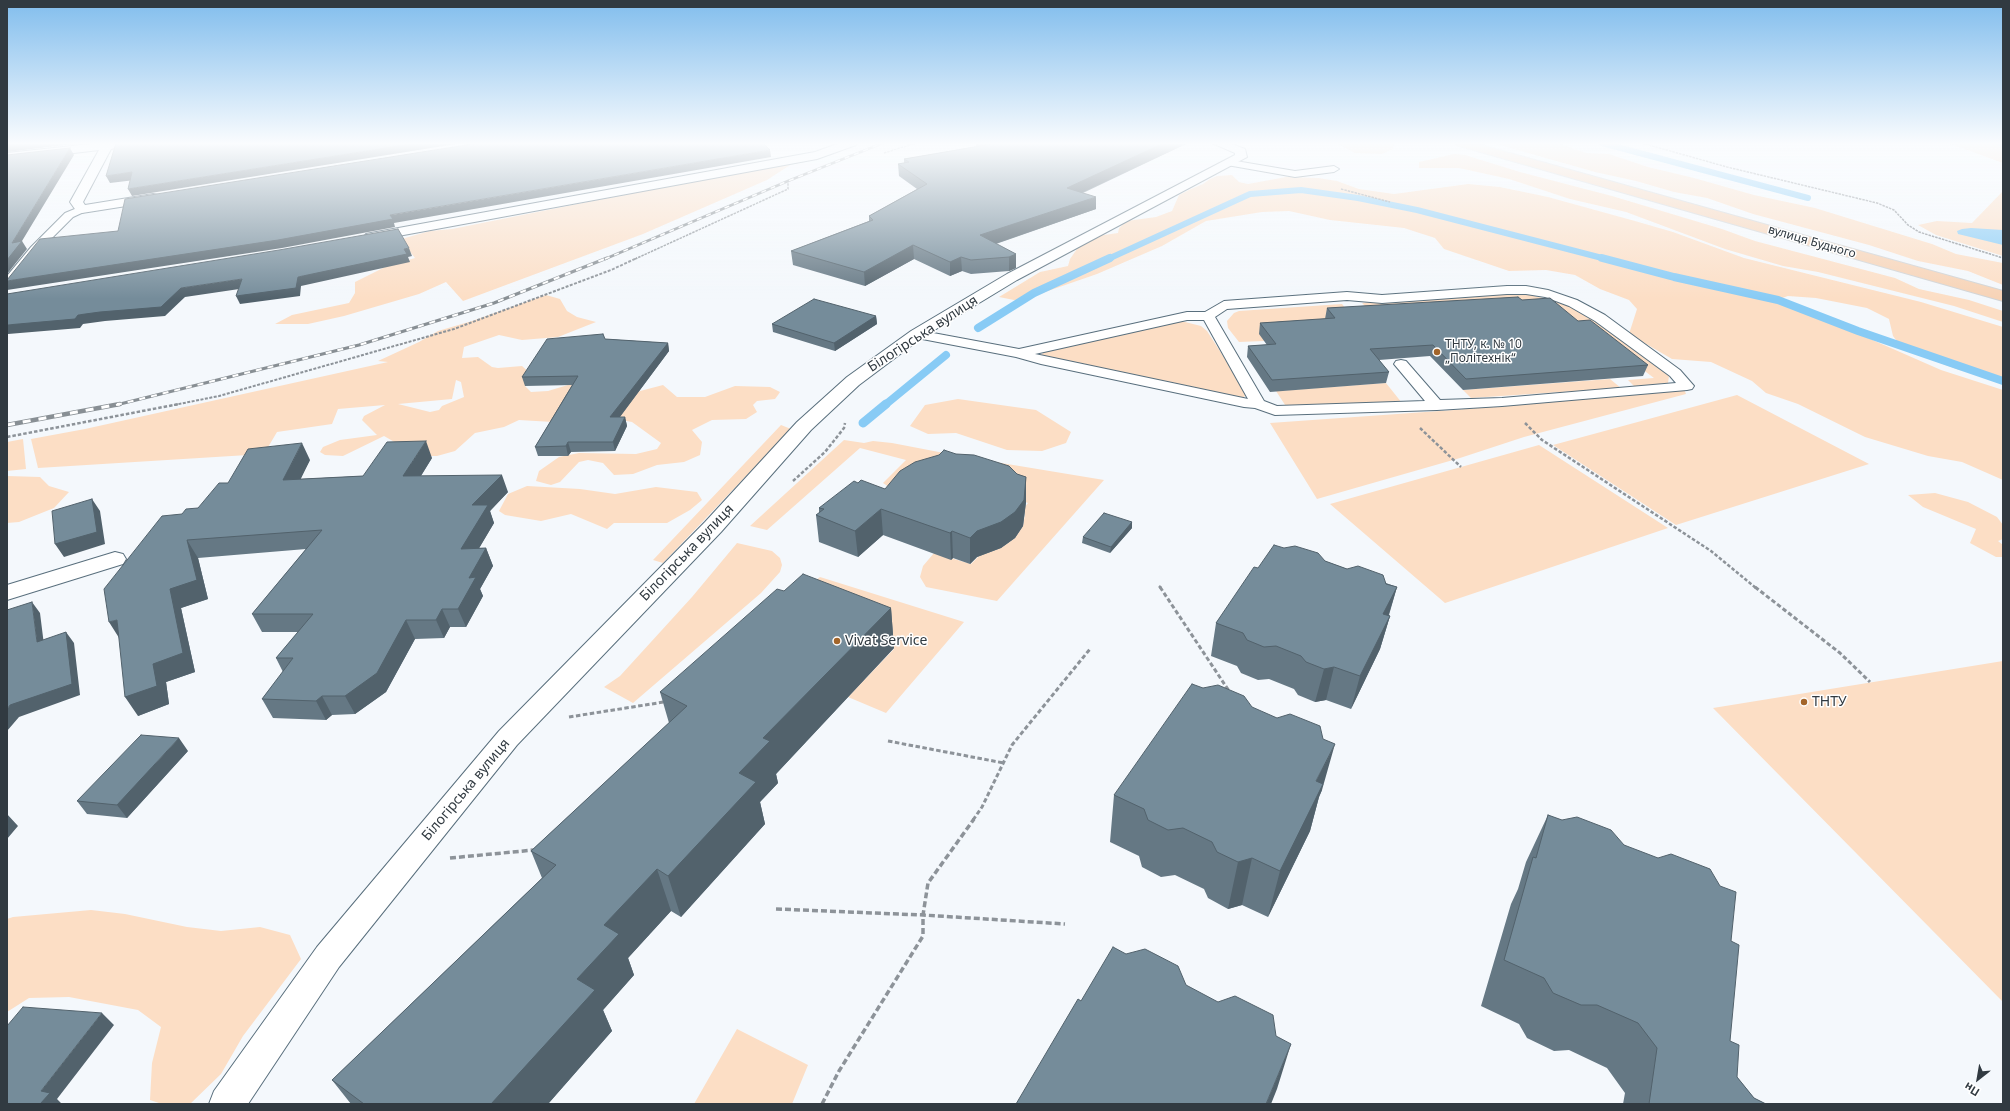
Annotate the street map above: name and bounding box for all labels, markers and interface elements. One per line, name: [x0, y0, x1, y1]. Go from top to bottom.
street label: вулиця Будного: [1766, 223, 1858, 261]
street label: Білогірська вулиця: [865, 292, 981, 376]
place label: ТНТУ, к. № 10 „Політехнік“: [1445, 338, 1522, 366]
marker: ТНТУ, к. № 10 „Політехнік“: [1432, 347, 1442, 357]
street label: Білогірська вулиця: [637, 501, 737, 605]
place label: Vivat Service: [845, 633, 927, 649]
marker: Vivat Service: [832, 636, 842, 646]
place label: ТНТУ: [1812, 694, 1847, 710]
marker: ТНТУ: [1799, 697, 1809, 707]
street label: Білогірська вулиця: [418, 736, 514, 844]
north arrow: [1958, 1059, 1998, 1099]
text: Пн: [1961, 1079, 1982, 1100]

